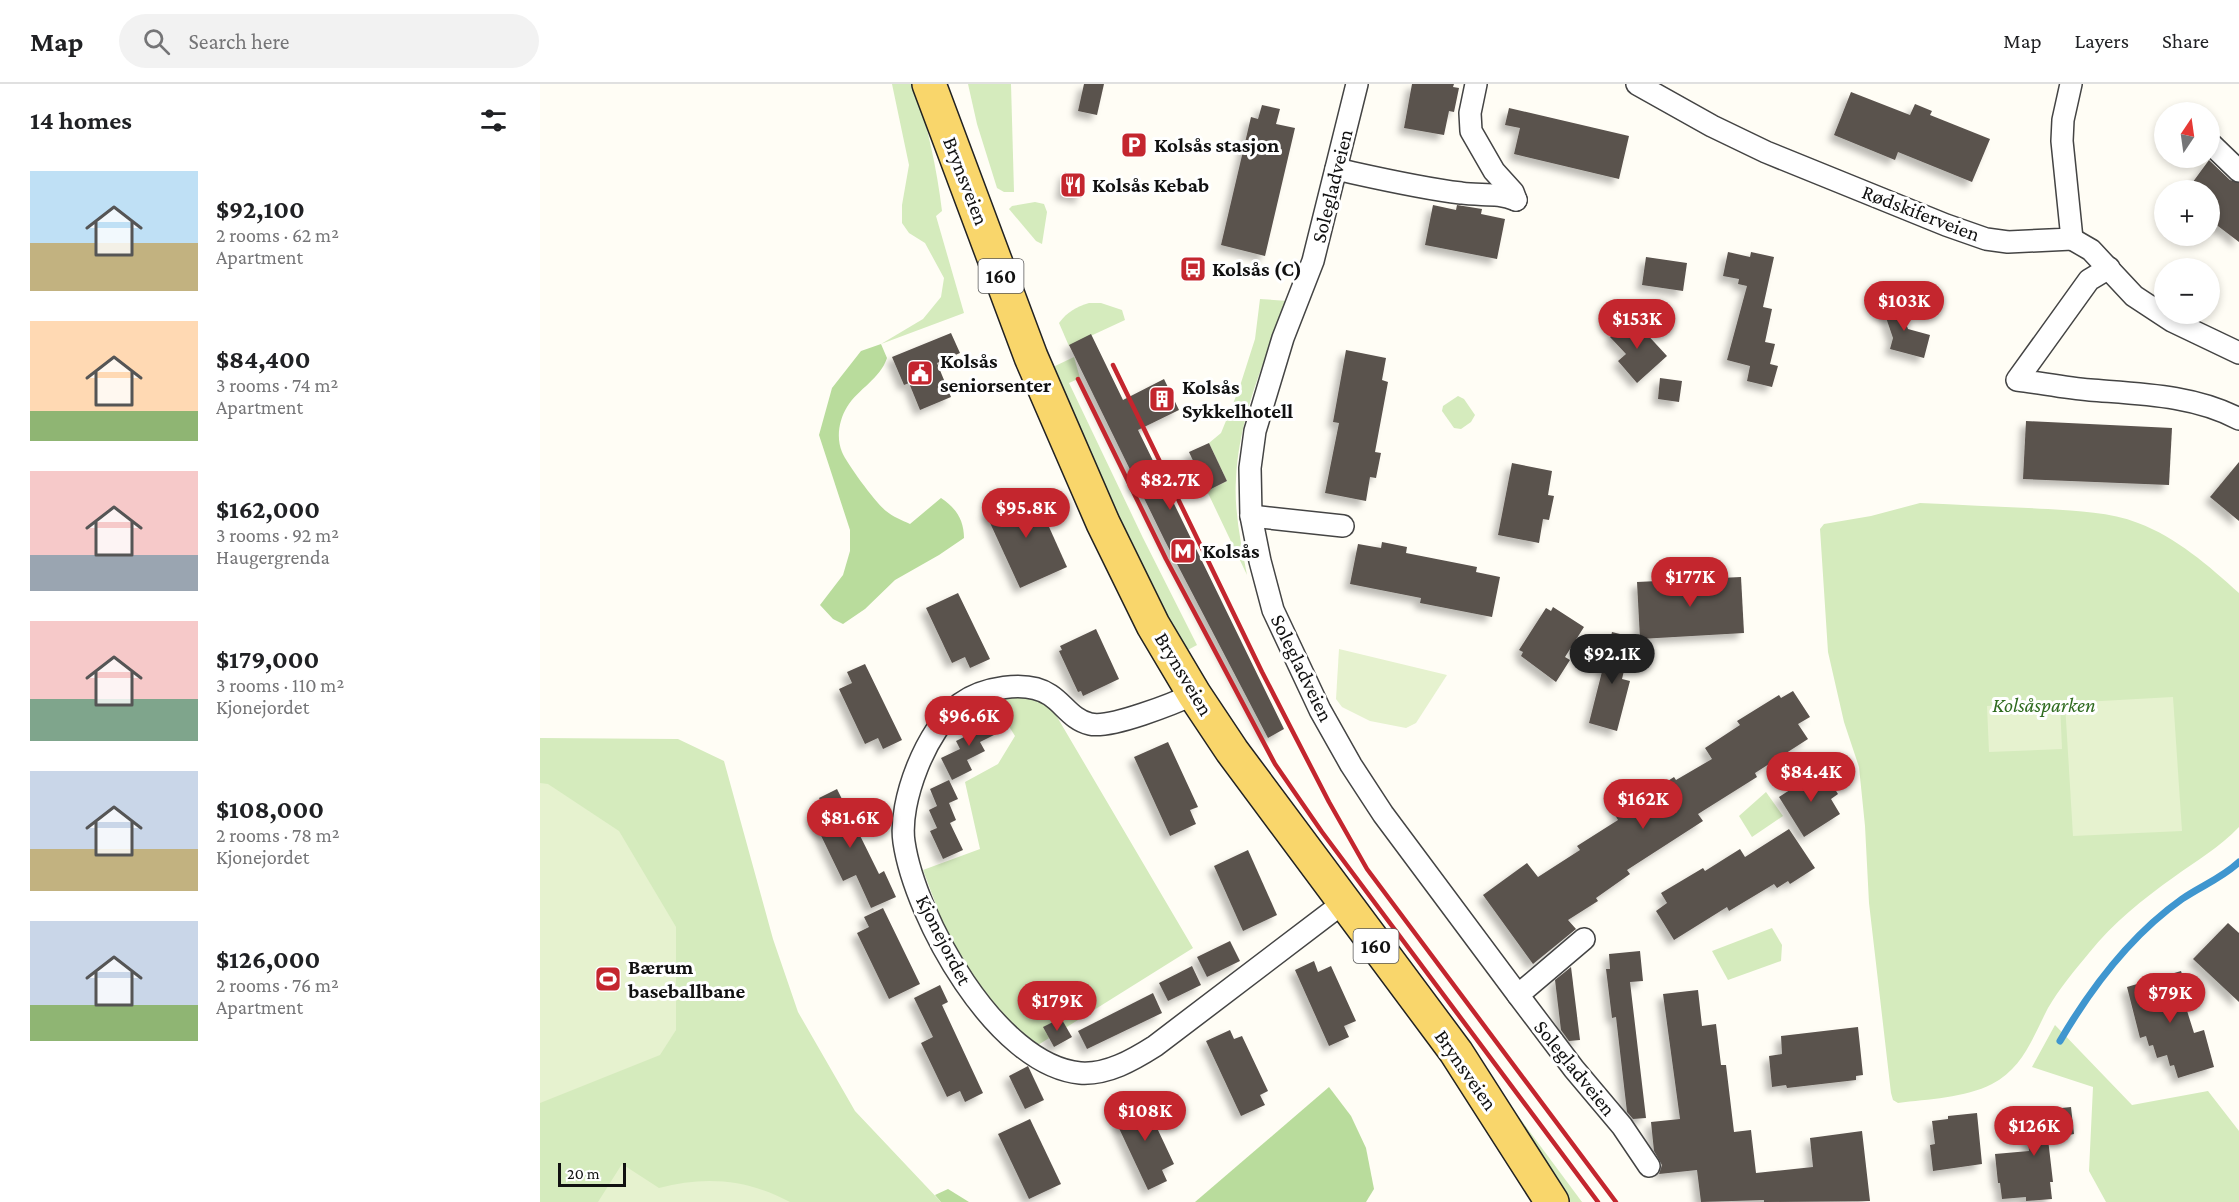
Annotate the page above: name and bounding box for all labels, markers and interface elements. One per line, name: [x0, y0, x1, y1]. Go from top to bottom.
search box: [119, 14, 539, 68]
icon: search: [140, 25, 173, 58]
text: Map: [30, 26, 83, 57]
text: Search here: [188, 29, 289, 54]
text: Map: [2003, 29, 2042, 53]
text: Layers: [2075, 29, 2129, 53]
text: Share: [2162, 29, 2209, 53]
north arrow: [2154, 102, 2220, 168]
map controls: [2154, 102, 2220, 324]
icon: filters: [477, 104, 510, 137]
text: 14 homes: [30, 106, 132, 135]
street label: Solegladveien: [1306, 127, 1358, 245]
parking icon: Kolsås stasjon: [1119, 130, 1149, 160]
street label: Brynsveien: [938, 133, 994, 229]
place label: Kolsås stasjon: [1154, 133, 1279, 157]
restaurant icon: Kolsås Kebab: [1058, 170, 1088, 200]
place label: Kolsås Kebab: [1092, 173, 1209, 197]
street label: Rødskiferveien: [1859, 180, 1983, 246]
button: +: [2154, 180, 2220, 246]
icon: home: [78, 195, 150, 267]
text: $92,100: [216, 195, 305, 224]
text: 2 rooms · 62 m²: [216, 224, 339, 246]
text: Apartment: [216, 246, 303, 268]
bus stop icon: Kolsås (C): [1178, 254, 1208, 284]
place label: Kolsås (C): [1212, 257, 1302, 281]
button: −: [2154, 258, 2220, 324]
road number: 160: [978, 259, 1024, 293]
pin: $103K: [1862, 281, 1946, 332]
text: $103K: [1878, 289, 1930, 311]
pin: $153K: [1595, 299, 1679, 350]
text: $153K: [1612, 307, 1662, 329]
icon: home: [78, 345, 150, 417]
text: $84,400: [216, 345, 311, 374]
place label: Kolsås seniorsenter: [940, 349, 1052, 397]
public building icon: Kolsås seniorsenter: [905, 358, 935, 388]
text: 3 rooms · 74 m²: [216, 374, 338, 396]
place label: Kolsås Sykkelhotell: [1182, 375, 1293, 423]
building icon: Kolsås Sykkelhotell: [1147, 384, 1177, 414]
text: Apartment: [216, 396, 303, 418]
pin: $82.7K: [1121, 460, 1219, 511]
text: $82.7K: [1140, 468, 1200, 490]
pin: $95.8K: [977, 488, 1075, 539]
icon: home: [78, 495, 150, 567]
text: $162,000: [216, 495, 320, 524]
text: $95.8K: [996, 496, 1056, 518]
text: 3 rooms · 92 m²: [216, 524, 339, 546]
metro station icon: Kolsås: [1168, 536, 1198, 566]
place label: Kolsås: [1202, 539, 1260, 563]
text: Haugergrenda: [216, 546, 330, 568]
pin: $177K: [1648, 557, 1732, 608]
text: $177K: [1665, 565, 1715, 587]
street label: Solegladveien: [1266, 611, 1338, 725]
street label: Brynsveien: [1150, 628, 1218, 720]
pin: $92.1K: [1563, 634, 1661, 685]
text: $92.1K: [1584, 642, 1640, 664]
icon: home: [78, 645, 150, 717]
text: $179,000: [216, 645, 319, 674]
text: 3 rooms · 110 m²: [216, 674, 344, 696]
park label: Kolsåsparken: [1992, 693, 2096, 717]
text: Kjonejordet: [216, 696, 309, 718]
pin: $96.6K: [920, 696, 1018, 747]
text: $96.6K: [939, 704, 999, 726]
pin: $84.4K: [1762, 752, 1860, 803]
text: $84.4K: [1780, 760, 1842, 782]
pin: $162K: [1601, 779, 1685, 830]
text: $162K: [1618, 787, 1668, 809]
icon: home: [78, 795, 150, 867]
text: $108,000: [216, 795, 324, 824]
pin: $81.6K: [801, 798, 899, 849]
text: $81.6K: [821, 806, 879, 828]
text: 2 rooms · 78 m²: [216, 824, 340, 846]
text: Kjonejordet: [216, 846, 309, 868]
street label: Kjonejordet: [911, 891, 977, 990]
road number: 160: [1354, 929, 1398, 963]
icon: home: [78, 945, 150, 1017]
text: $126,000: [216, 945, 320, 974]
place label: Bærum baseballbane: [627, 955, 745, 1003]
sports icon: Bærum baseballbane: [593, 964, 623, 994]
pin: $79K: [2134, 973, 2206, 1024]
text: 2 rooms · 76 m²: [216, 974, 339, 996]
pin: $179K: [1015, 981, 1099, 1032]
text: $79K: [2148, 981, 2192, 1003]
text: $179K: [1032, 989, 1082, 1011]
text: Apartment: [216, 996, 303, 1018]
street label: Solegladveien: [1529, 1015, 1621, 1121]
street label: Brynsveien: [1430, 1025, 1502, 1115]
pin: $108K: [1103, 1091, 1187, 1142]
text: $108K: [1118, 1099, 1172, 1121]
pin: $126K: [1992, 1106, 2076, 1157]
text: $126K: [2008, 1114, 2060, 1136]
scale bar: [558, 1160, 626, 1188]
text: 20 m: [567, 1165, 600, 1182]

